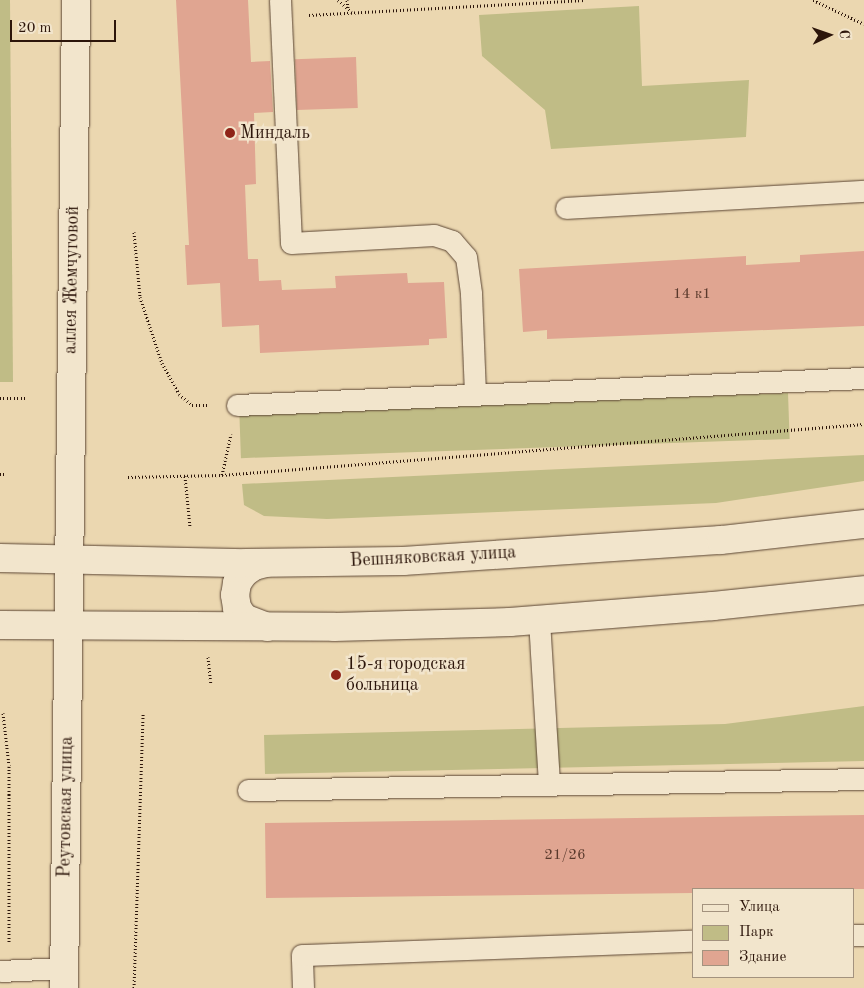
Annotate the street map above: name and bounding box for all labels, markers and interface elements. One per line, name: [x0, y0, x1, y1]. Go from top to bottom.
scale bar: [12, 10, 119, 42]
north arrow: [804, 10, 854, 60]
text: 20 m: [18, 21, 52, 36]
text: С: [837, 29, 851, 39]
place label: Миндаль: [240, 122, 310, 144]
marker: Миндаль: [224, 127, 236, 139]
street label: аллея Жемчуговой: [60, 206, 84, 354]
house number: 14 к1: [673, 286, 711, 304]
street label: Вешняковская улица: [349, 542, 517, 572]
place label: 15-я городская больница: [346, 654, 465, 696]
marker: 15-я городская больница: [330, 669, 342, 681]
street label: Реутовская улица: [54, 736, 78, 878]
house number: 21/26: [544, 847, 586, 865]
legend: [692, 888, 854, 978]
text: Улица: [739, 900, 780, 915]
text: Парк: [739, 925, 774, 940]
text: Здание: [739, 950, 786, 965]

